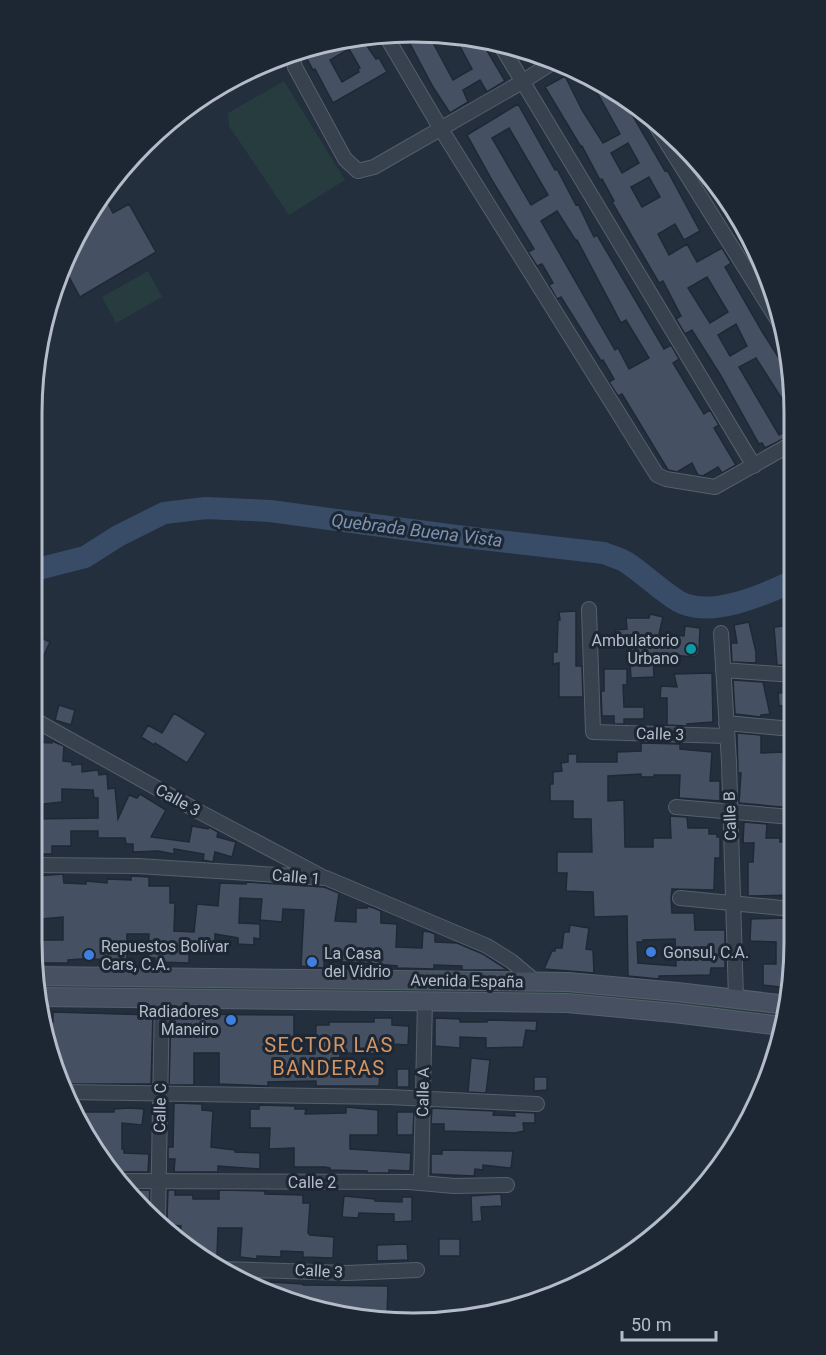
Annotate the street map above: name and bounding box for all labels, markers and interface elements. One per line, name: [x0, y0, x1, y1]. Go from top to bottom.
water label: Quebrada Buena Vista: [330, 509, 504, 551]
place label: Ambulatorio Urbano: [591, 631, 679, 668]
marker: Ambulatorio Urbano: [684, 642, 698, 656]
street label: Calle 3: [636, 724, 684, 744]
street label: Calle 3: [152, 780, 204, 820]
street label: Calle B: [720, 791, 740, 841]
street label: Calle 1: [271, 865, 321, 889]
place label: Repuestos Bolívar Cars, C.A.: [101, 937, 230, 974]
place label: Gonsul, C.A.: [663, 943, 749, 962]
place label: La Casa del Vidrio: [324, 944, 391, 981]
marker: Gonsul, C.A.: [644, 945, 658, 959]
marker: Repuestos Bolívar Cars, C.A.: [82, 948, 96, 962]
marker: La Casa del Vidrio: [305, 955, 319, 969]
street label: Avenida España: [410, 971, 524, 991]
place label: Radiadores Maneiro: [139, 1002, 219, 1039]
marker: Radiadores Maneiro: [224, 1013, 238, 1027]
district label: SECTOR LAS BANDERAS: [264, 1033, 394, 1080]
street label: Calle A: [413, 1066, 433, 1117]
street label: Calle C: [150, 1083, 170, 1133]
street label: Calle 2: [288, 1173, 336, 1192]
street label: Calle 3: [294, 1260, 344, 1282]
scale bar: [622, 1304, 716, 1342]
text: 50 m: [631, 1314, 671, 1335]

